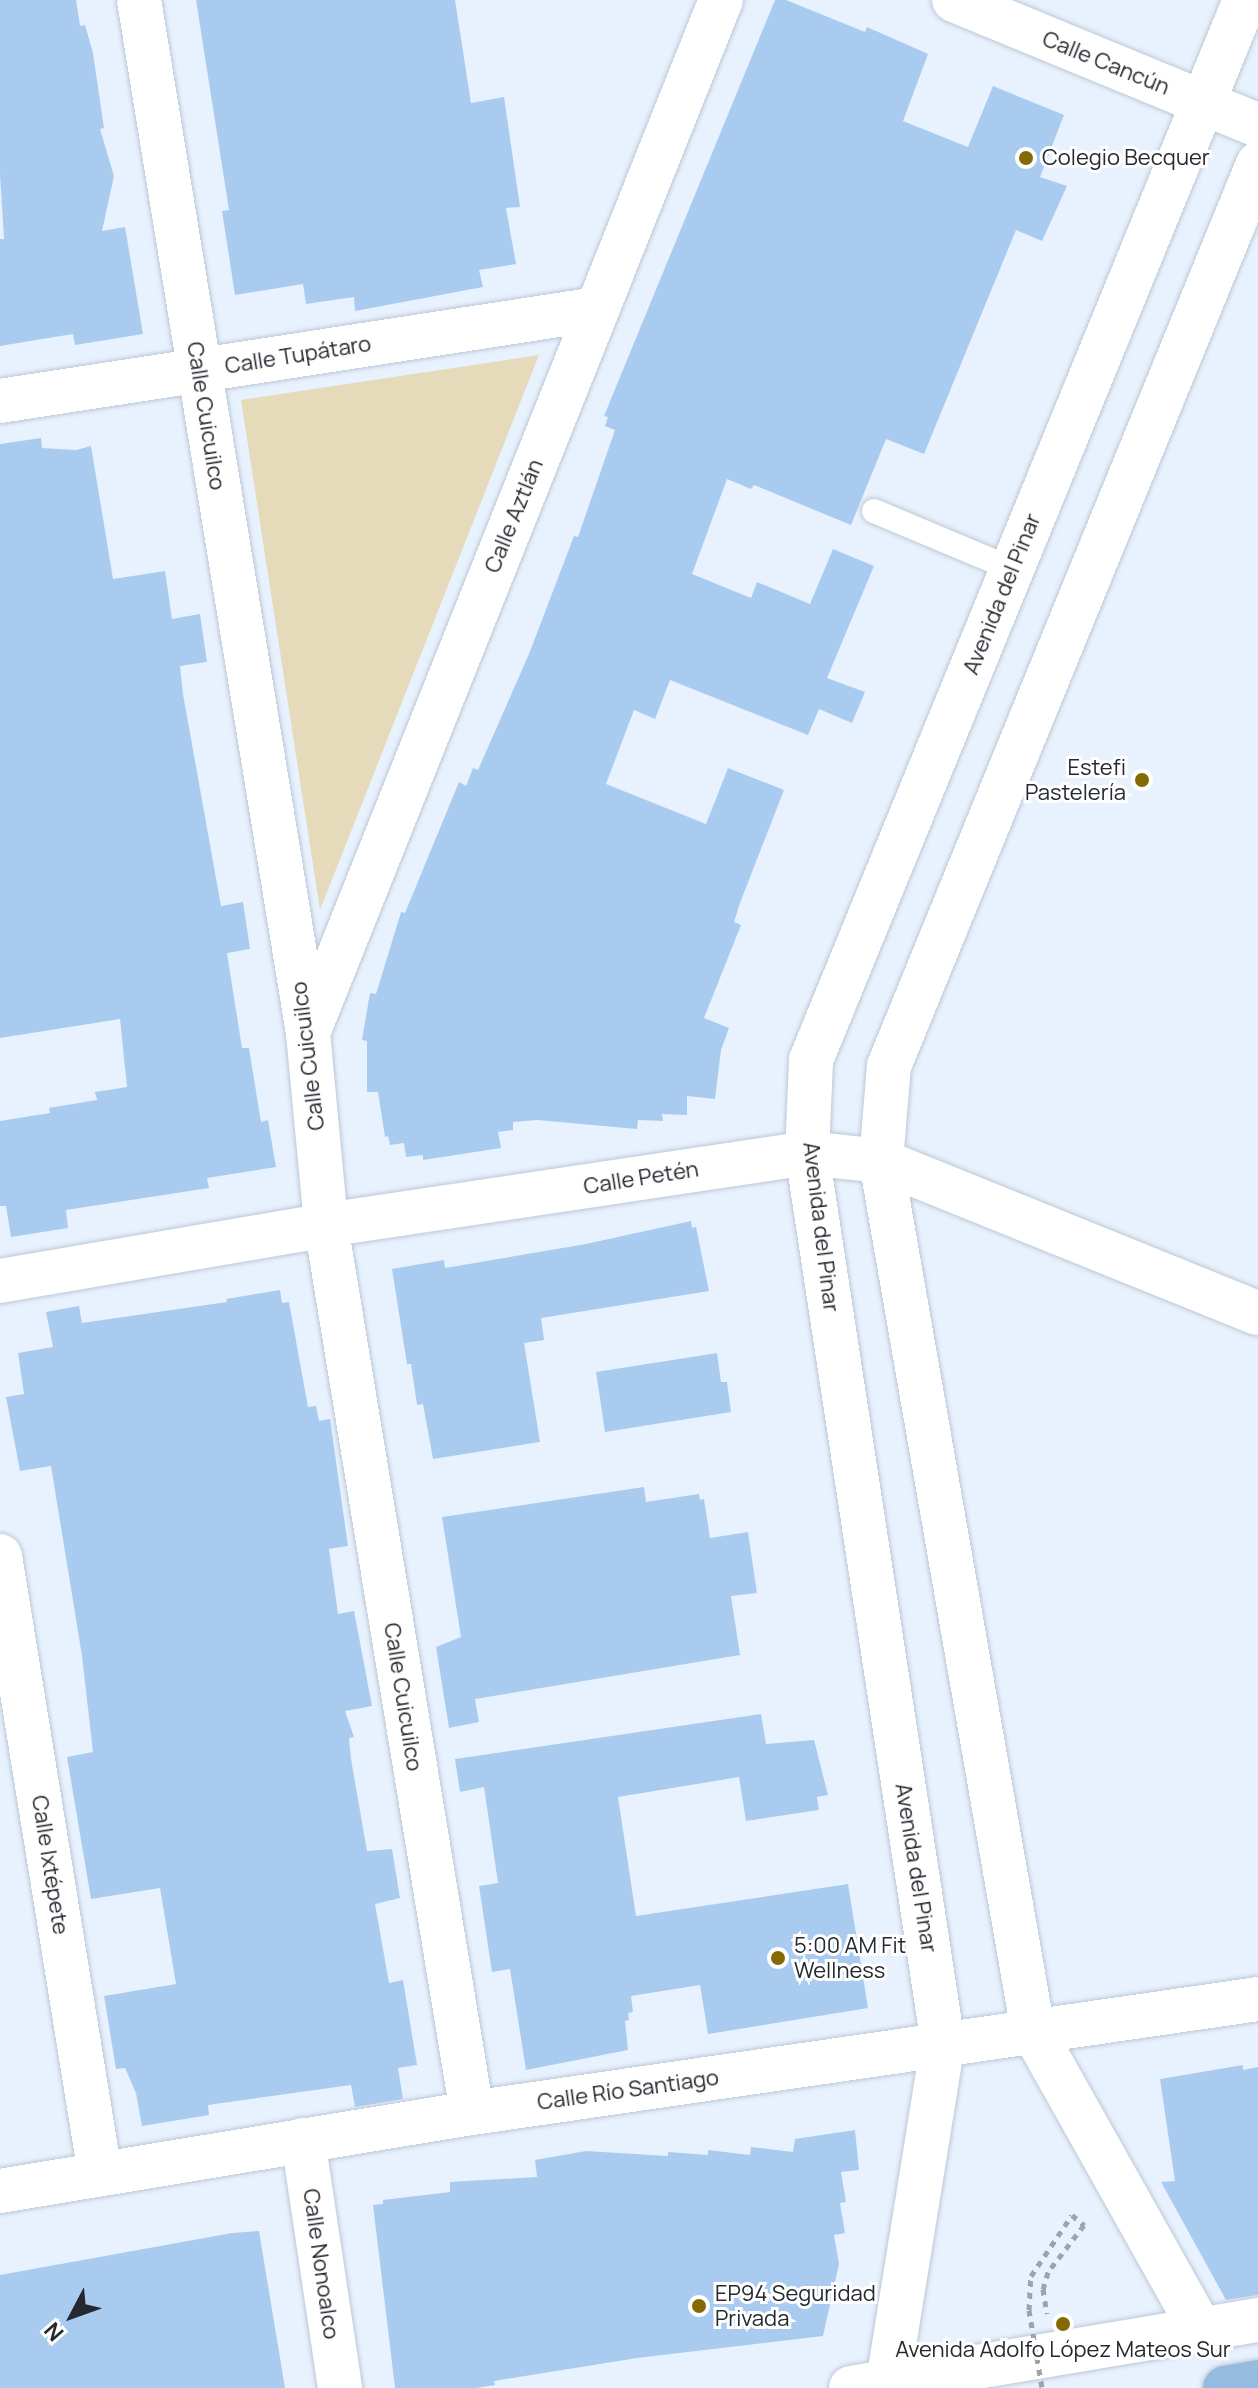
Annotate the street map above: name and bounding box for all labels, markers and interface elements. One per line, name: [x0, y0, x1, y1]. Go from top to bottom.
street label: Calle Cancún: [1039, 26, 1173, 100]
place label: Colegio Becquer: [1042, 145, 1210, 171]
marker: Colegio Becquer: [1017, 149, 1035, 167]
street label: Calle Tupátaro: [223, 330, 373, 380]
street label: Calle Cuicuilco: [181, 340, 231, 492]
street label: Calle Aztlán: [479, 455, 549, 577]
street label: Avenida del Pinar: [958, 510, 1046, 678]
place label: Estefi Pastelería: [1025, 754, 1126, 806]
marker: Estefi Pastelería: [1133, 771, 1151, 789]
street label: Calle Cuicuilco: [286, 980, 330, 1132]
street label: Avenida del Pinar: [797, 1140, 845, 1314]
street label: Calle Petén: [582, 1156, 700, 1200]
street label: Calle Cuicuilco: [378, 1621, 428, 1773]
street label: Avenida del Pinar: [890, 1781, 942, 1955]
street label: Calle Ixtépete: [26, 1793, 74, 1937]
place label: 5:00 AM Fit Wellness: [794, 1932, 906, 1984]
marker: 5:00 AM Fit Wellness: [769, 1949, 787, 1967]
street label: Calle Río Santiago: [536, 2064, 720, 2116]
street label: Calle Nonoalco: [297, 2187, 345, 2341]
north arrow: [32, 2276, 112, 2356]
place label: EP94 Seguridad Privada: [715, 2280, 876, 2332]
marker: EP94 Seguridad Privada: [690, 2297, 708, 2315]
marker: Avenida Adolfo López Mateos Sur: [1054, 2315, 1072, 2333]
text: N: [37, 2316, 70, 2348]
place label: Avenida Adolfo López Mateos Sur: [895, 2337, 1231, 2363]

